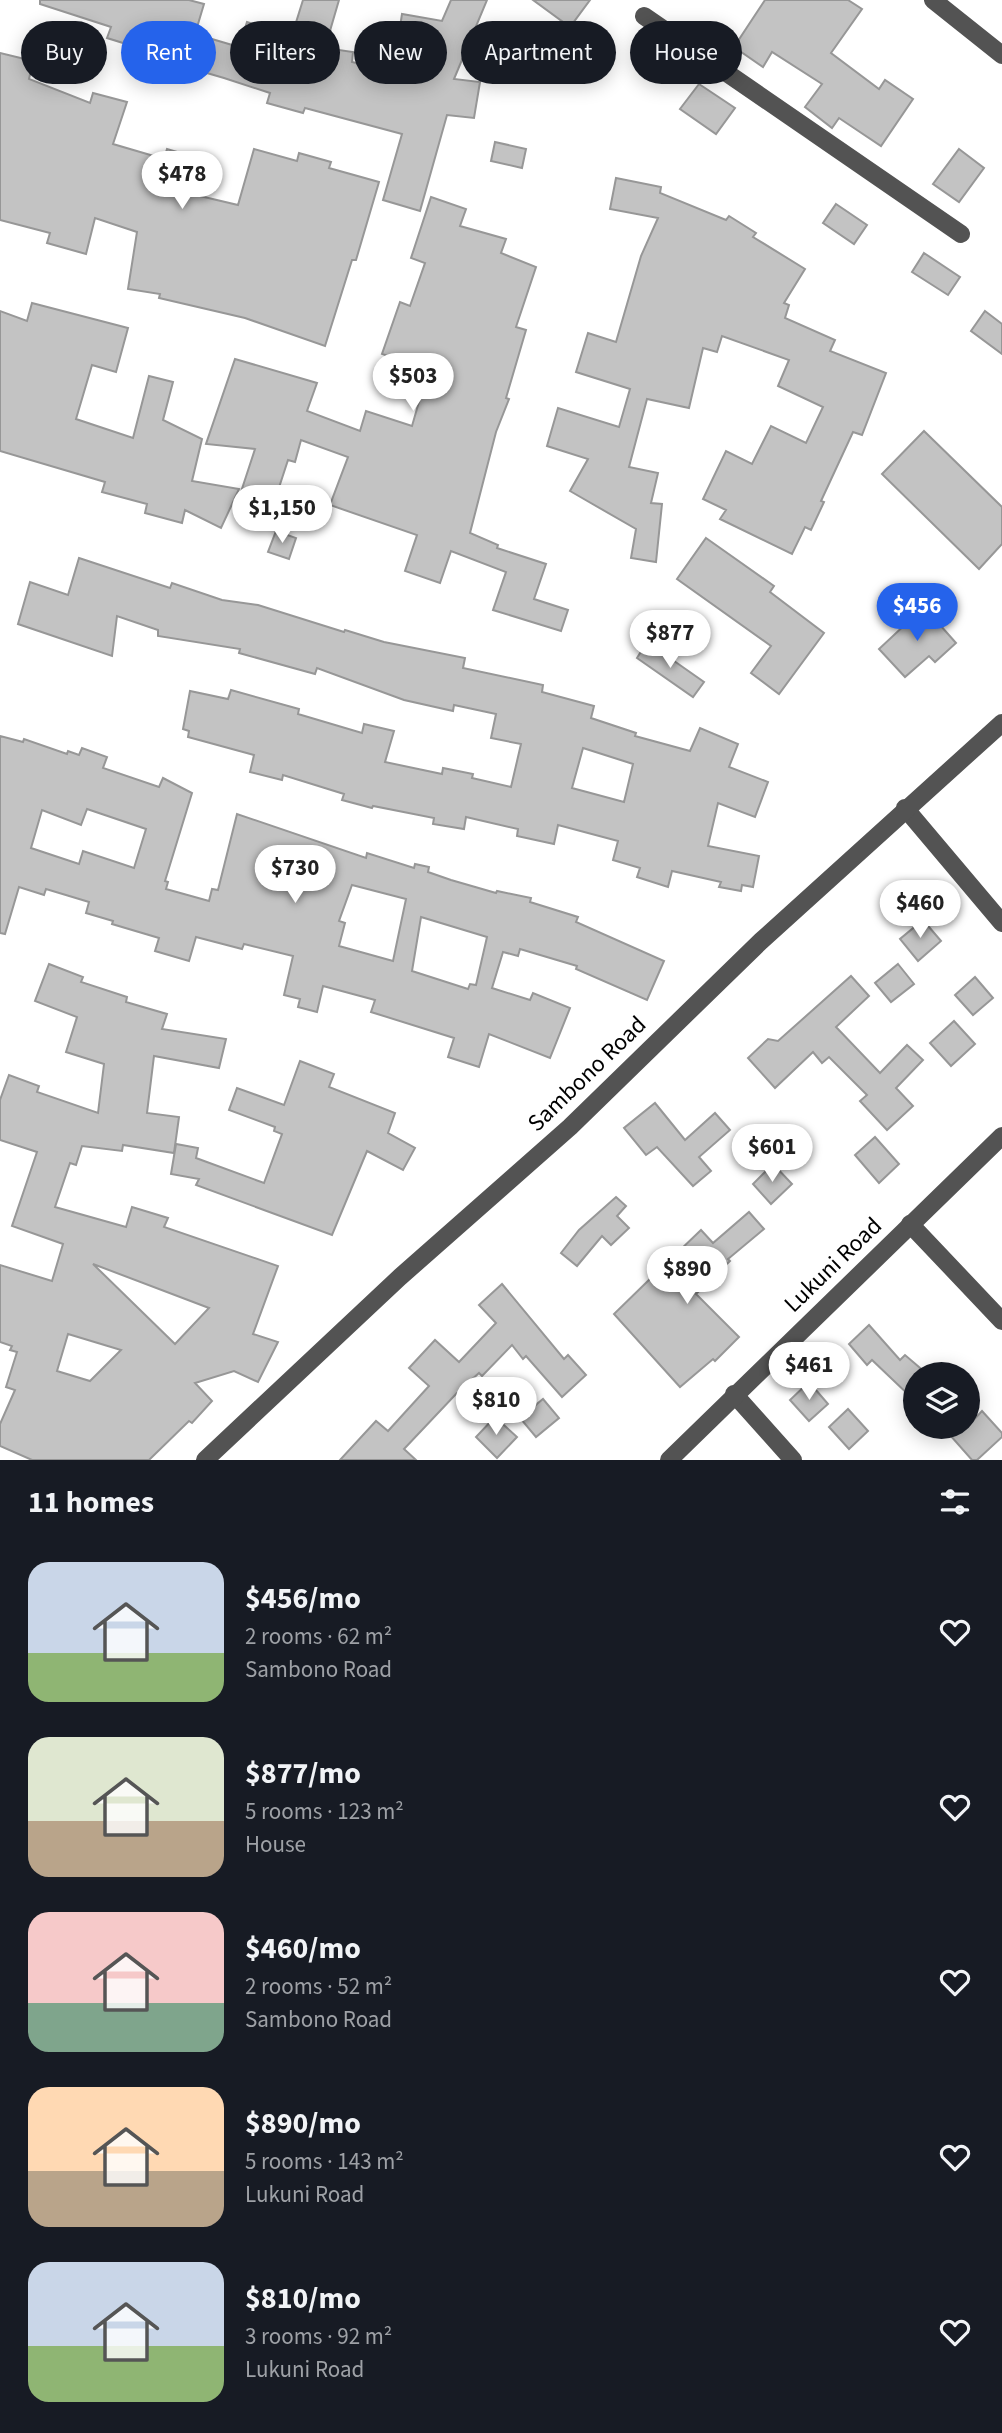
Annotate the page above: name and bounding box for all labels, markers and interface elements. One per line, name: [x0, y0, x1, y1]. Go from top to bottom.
chip: Buy: [21, 21, 107, 84]
chip: Rent: [121, 21, 216, 84]
chip: Filters: [230, 21, 340, 84]
chip: New: [354, 21, 447, 84]
chip: Apartment: [461, 21, 616, 84]
chip: House: [630, 21, 742, 84]
pin: $478: [141, 152, 223, 211]
text: $478: [158, 157, 206, 190]
pin: $503: [372, 354, 454, 413]
text: $503: [389, 359, 437, 392]
pin: $1,150: [225, 486, 339, 545]
text: $1,150: [248, 491, 316, 524]
pin: $456: [876, 584, 958, 643]
text: $456: [893, 589, 941, 622]
pin: $877: [629, 610, 711, 670]
text: $877: [646, 616, 694, 649]
pin: $730: [254, 846, 336, 905]
text: $730: [271, 851, 319, 884]
pin: $460: [879, 880, 961, 940]
text: $460: [896, 886, 944, 919]
street label: Sambono Road: [520, 1008, 654, 1140]
pin: $601: [731, 1124, 813, 1184]
text: $601: [748, 1130, 796, 1163]
street label: Lukuni Road: [776, 1209, 890, 1321]
pin: $890: [646, 1246, 728, 1306]
text: $890: [663, 1252, 711, 1285]
pin: $461: [768, 1342, 850, 1402]
text: $461: [785, 1348, 833, 1381]
map controls: [903, 1362, 980, 1439]
button: layers: [903, 1362, 980, 1439]
pin: $810: [455, 1378, 537, 1437]
text: $810: [472, 1383, 520, 1416]
text: 11 homes: [28, 1481, 154, 1524]
icon: filters: [936, 1483, 974, 1521]
text: $456/mo: [245, 1577, 361, 1620]
icon: home: [84, 1590, 168, 1674]
icon: heart: [936, 1613, 974, 1651]
text: 2 rooms · 62 m²: [245, 1620, 392, 1653]
text: Sambono Road: [245, 1653, 392, 1686]
text: $877/mo: [245, 1752, 361, 1795]
icon: home: [84, 1765, 168, 1849]
icon: heart: [936, 1788, 974, 1826]
text: 5 rooms · 123 m²: [245, 1795, 404, 1828]
text: House: [245, 1828, 306, 1861]
text: $460/mo: [245, 1927, 361, 1970]
icon: home: [84, 1940, 168, 2024]
icon: heart: [936, 1963, 974, 2001]
text: 2 rooms · 52 m²: [245, 1970, 392, 2003]
text: Sambono Road: [245, 2003, 392, 2036]
text: $890/mo: [245, 2102, 361, 2145]
icon: home: [84, 2115, 168, 2199]
icon: heart: [936, 2138, 974, 2176]
text: 5 rooms · 143 m²: [245, 2145, 404, 2178]
text: Lukuni Road: [245, 2178, 364, 2211]
text: $810/mo: [245, 2277, 361, 2320]
icon: home: [84, 2290, 168, 2374]
icon: heart: [936, 2313, 974, 2351]
text: 3 rooms · 92 m²: [245, 2320, 392, 2353]
text: Lukuni Road: [245, 2353, 364, 2386]

